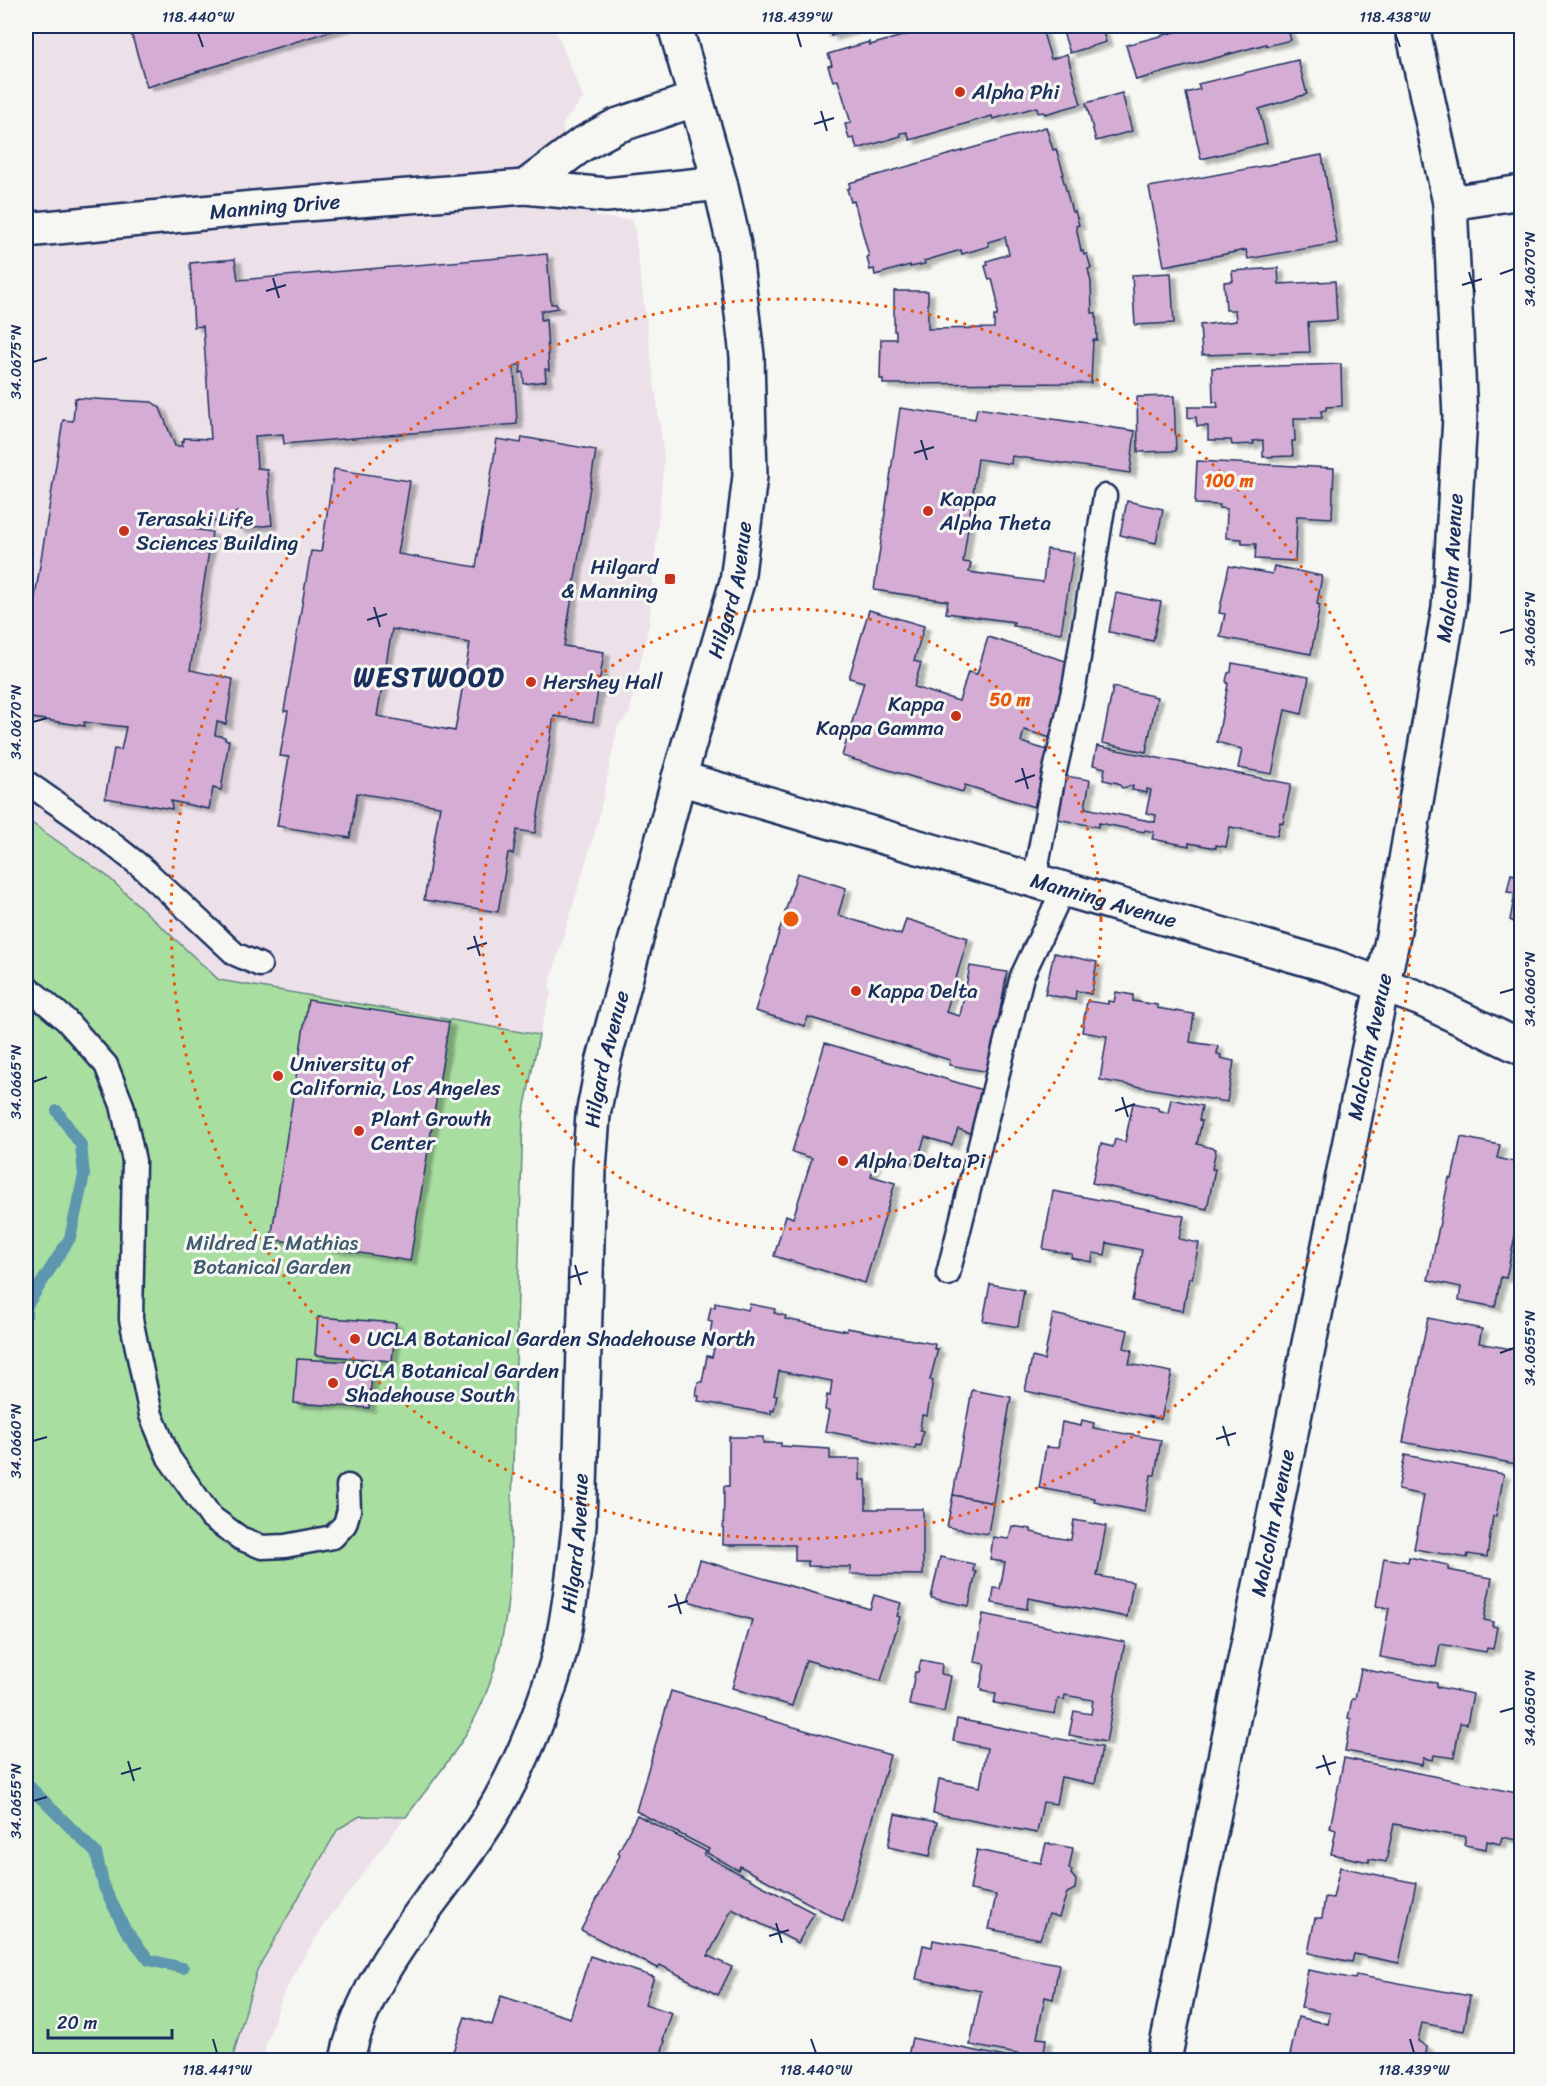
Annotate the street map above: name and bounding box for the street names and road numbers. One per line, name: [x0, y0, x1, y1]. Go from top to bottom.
street label: Manning Drive: [208, 182, 342, 231]
street label: Malcolm Avenue: [1424, 492, 1475, 645]
street label: Hilgard Avenue: [696, 519, 763, 663]
street label: Manning Avenue: [1026, 861, 1182, 940]
street label: Malcolm Avenue: [1336, 969, 1404, 1124]
street label: Hilgard Avenue: [573, 986, 641, 1129]
street label: Malcolm Avenue: [1239, 1446, 1306, 1600]
street label: Hilgard Avenue: [549, 1473, 599, 1616]

